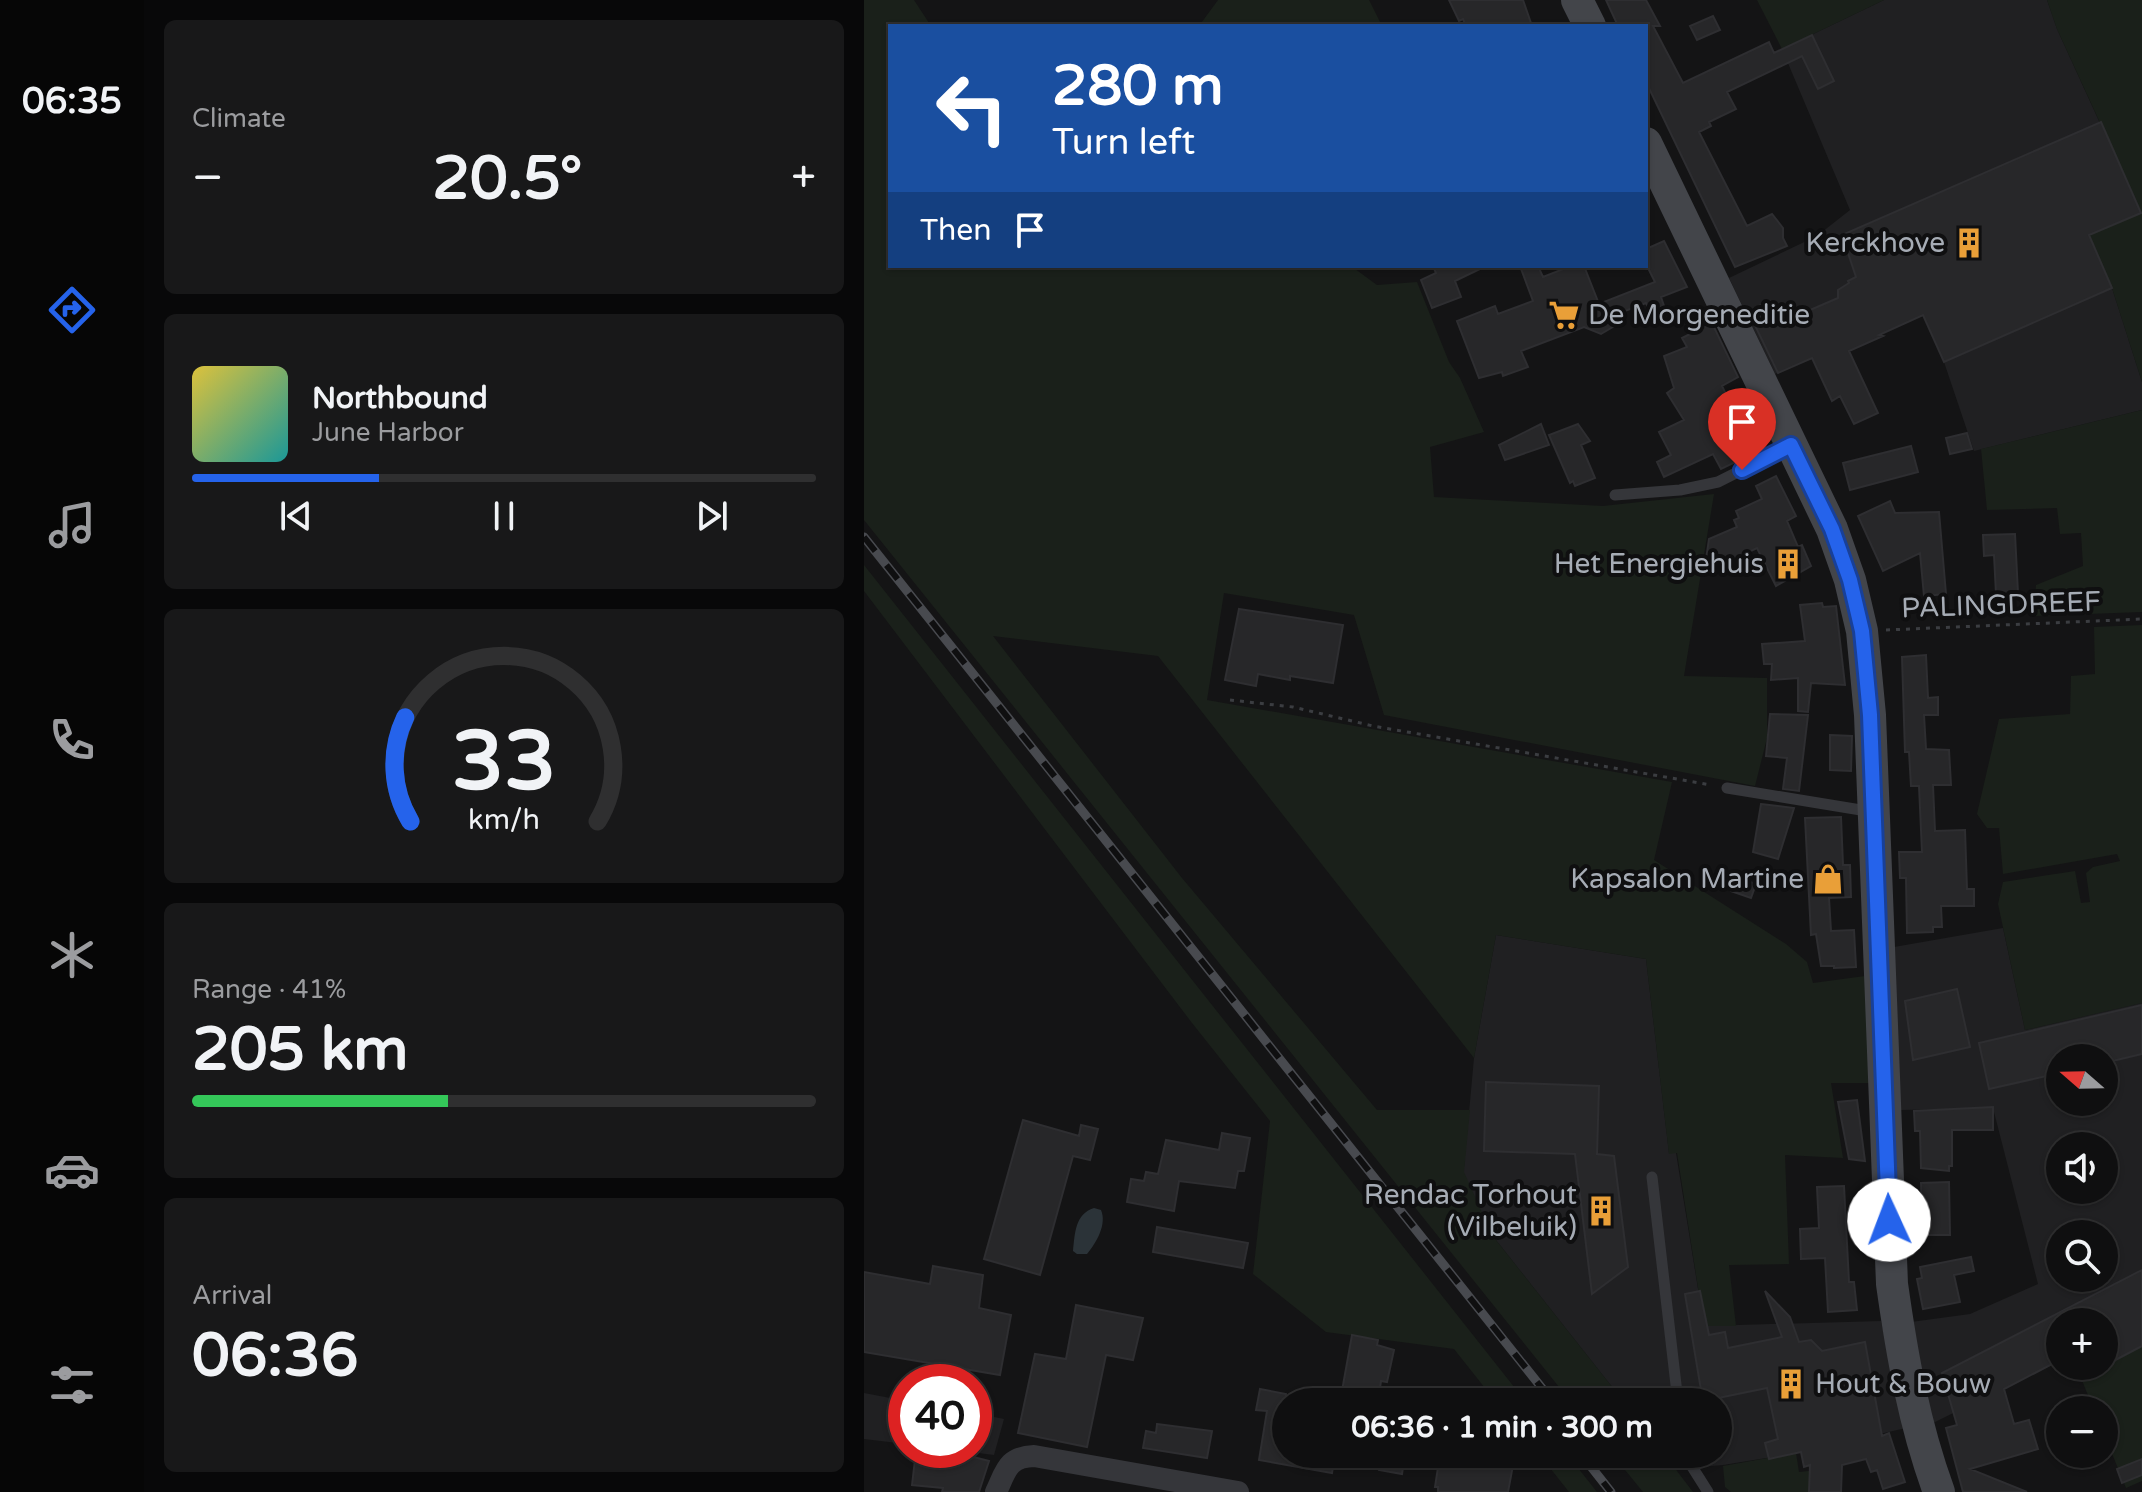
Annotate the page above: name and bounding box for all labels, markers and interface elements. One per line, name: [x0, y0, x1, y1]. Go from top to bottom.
text: 280 m: [1052, 53, 1223, 120]
icon: left: [920, 56, 1024, 160]
text: 06:35: [22, 80, 122, 123]
text: Climate: [192, 103, 286, 134]
text: Turn left: [1052, 121, 1195, 164]
text: 20.5°: [432, 143, 582, 215]
text: −: [192, 152, 223, 205]
text: +: [791, 152, 816, 205]
icon: arrive: [1008, 208, 1052, 252]
text: Then: [920, 212, 992, 249]
place label: Kerckhove: [1806, 226, 1945, 260]
building icon: Kerckhove: [1952, 226, 1986, 260]
icon: directions: [44, 282, 100, 338]
supermarket icon: De Morgeneditie: [1547, 298, 1581, 332]
place label: De Morgeneditie: [1588, 298, 1810, 332]
text: Northbound: [312, 380, 488, 417]
pin: [1708, 388, 1776, 470]
icon: arrive: [1720, 400, 1764, 444]
text: June Harbor: [312, 417, 464, 448]
icon: previous: [274, 494, 318, 538]
icon: pause: [482, 494, 526, 538]
icon: next: [690, 494, 734, 538]
icon: music: [44, 497, 100, 553]
place label: Het Energiehuis: [1554, 547, 1764, 581]
building icon: Het Energiehuis: [1771, 547, 1805, 581]
street label: PALINGDREEF: [1900, 585, 2102, 625]
icon: phone: [44, 712, 100, 768]
text: 33: [452, 712, 556, 812]
text: km/h: [468, 803, 540, 837]
place label: Kapsalon Martine: [1570, 862, 1804, 896]
shop icon: Kapsalon Martine: [1811, 862, 1845, 896]
icon: climate: [44, 927, 100, 983]
text: Range · 41%: [192, 974, 346, 1005]
text: 205 km: [192, 1014, 408, 1086]
north arrow: [2046, 1044, 2118, 1116]
map controls: [2046, 1044, 2118, 1468]
button: sound: [2046, 1132, 2118, 1204]
icon: car: [44, 1142, 100, 1198]
place label: Rendac Torhout (Vilbeluik): [1364, 1178, 1577, 1244]
position arrow: [1847, 1178, 1931, 1262]
building icon: Rendac Torhout (Vilbeluik): [1584, 1194, 1618, 1228]
button: search: [2046, 1220, 2118, 1292]
text: Arrival: [192, 1280, 272, 1311]
button: +: [2046, 1308, 2118, 1380]
text: 06:36: [192, 1320, 358, 1392]
icon: filters: [44, 1357, 100, 1413]
speed limit sign: 40: [888, 1364, 992, 1468]
building icon: Hout & Bouw: [1774, 1367, 1808, 1401]
place label: Hout & Bouw: [1815, 1367, 1991, 1401]
button: −: [2046, 1396, 2118, 1468]
text: 06:36 · 1 min · 300 m: [1351, 1409, 1653, 1446]

